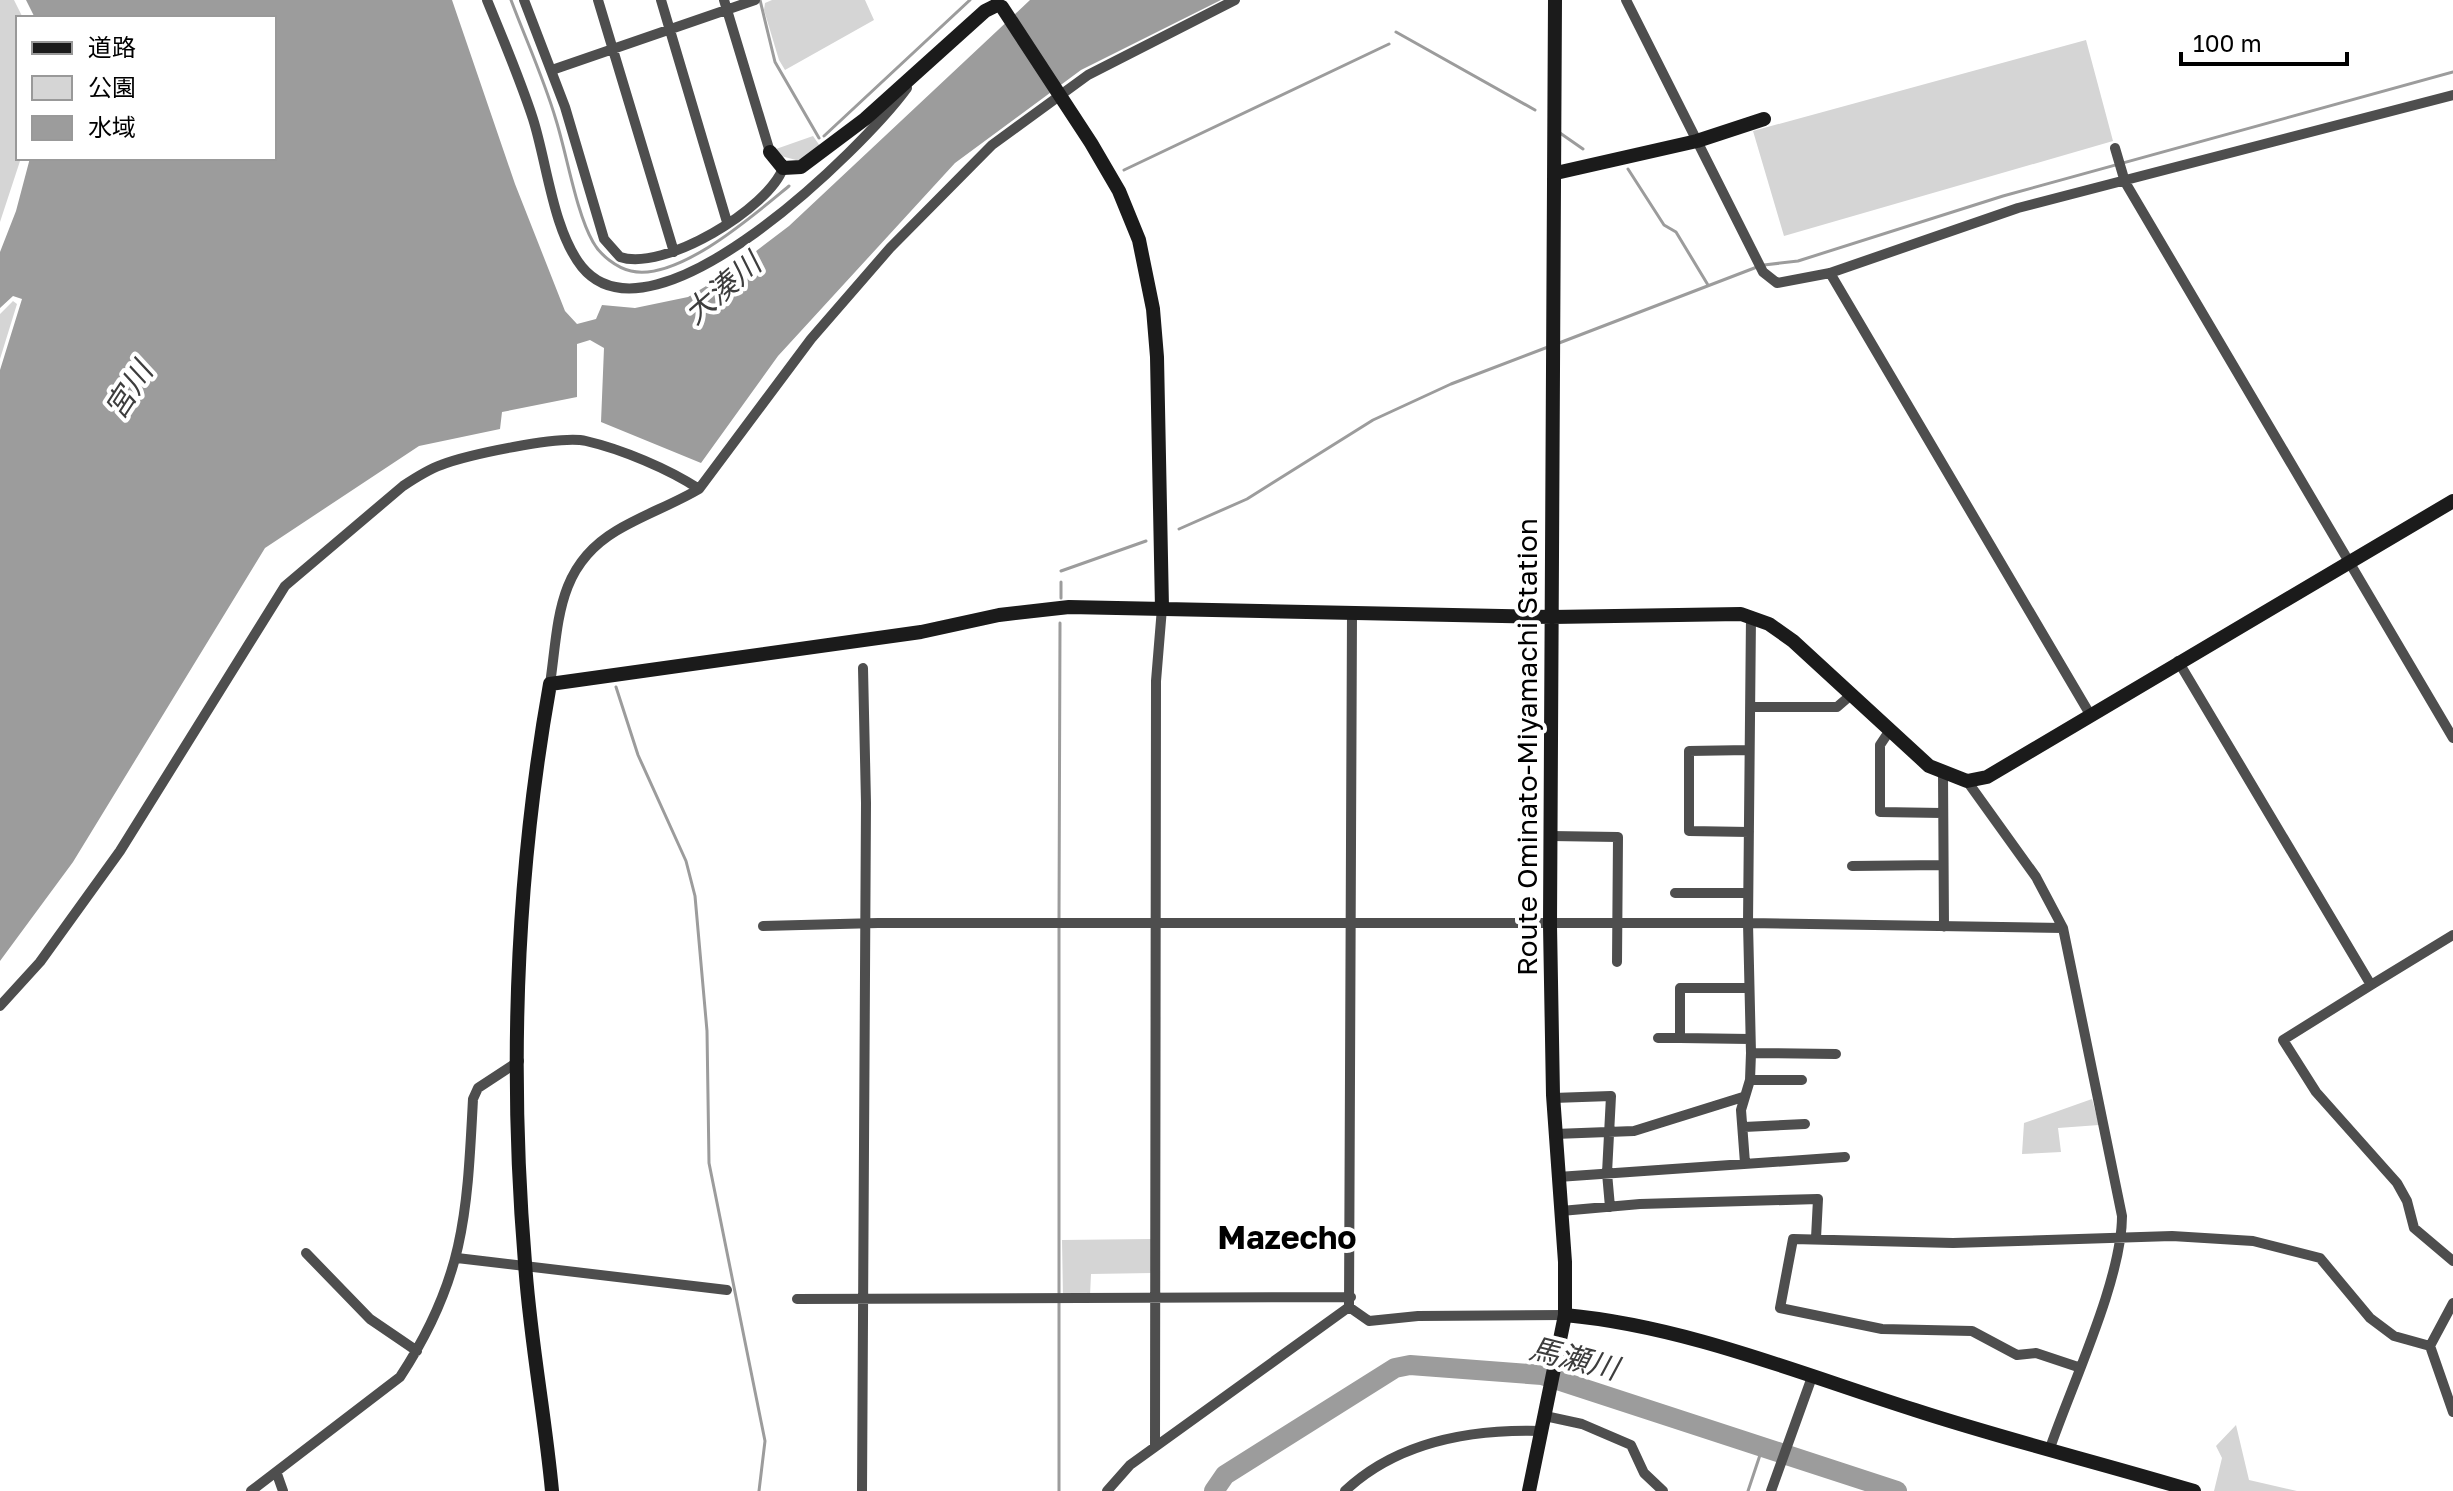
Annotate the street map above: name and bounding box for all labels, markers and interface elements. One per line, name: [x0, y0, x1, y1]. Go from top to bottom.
legend: [16, 16, 276, 160]
scale bar: [2181, 16, 2347, 66]
text: 100 m: [2193, 28, 2262, 57]
text: 道路: [88, 32, 136, 61]
text: 公園: [88, 72, 136, 101]
text: 水域: [88, 112, 136, 141]
water label: 大湊川: [676, 243, 770, 331]
water label: 宮川: [97, 353, 161, 425]
street label: Route Ominato-Miyamachi Station: [1510, 518, 1543, 976]
district label: Mazecho: [1217, 1218, 1357, 1256]
water label: 馬瀬川: [1526, 1330, 1625, 1387]

